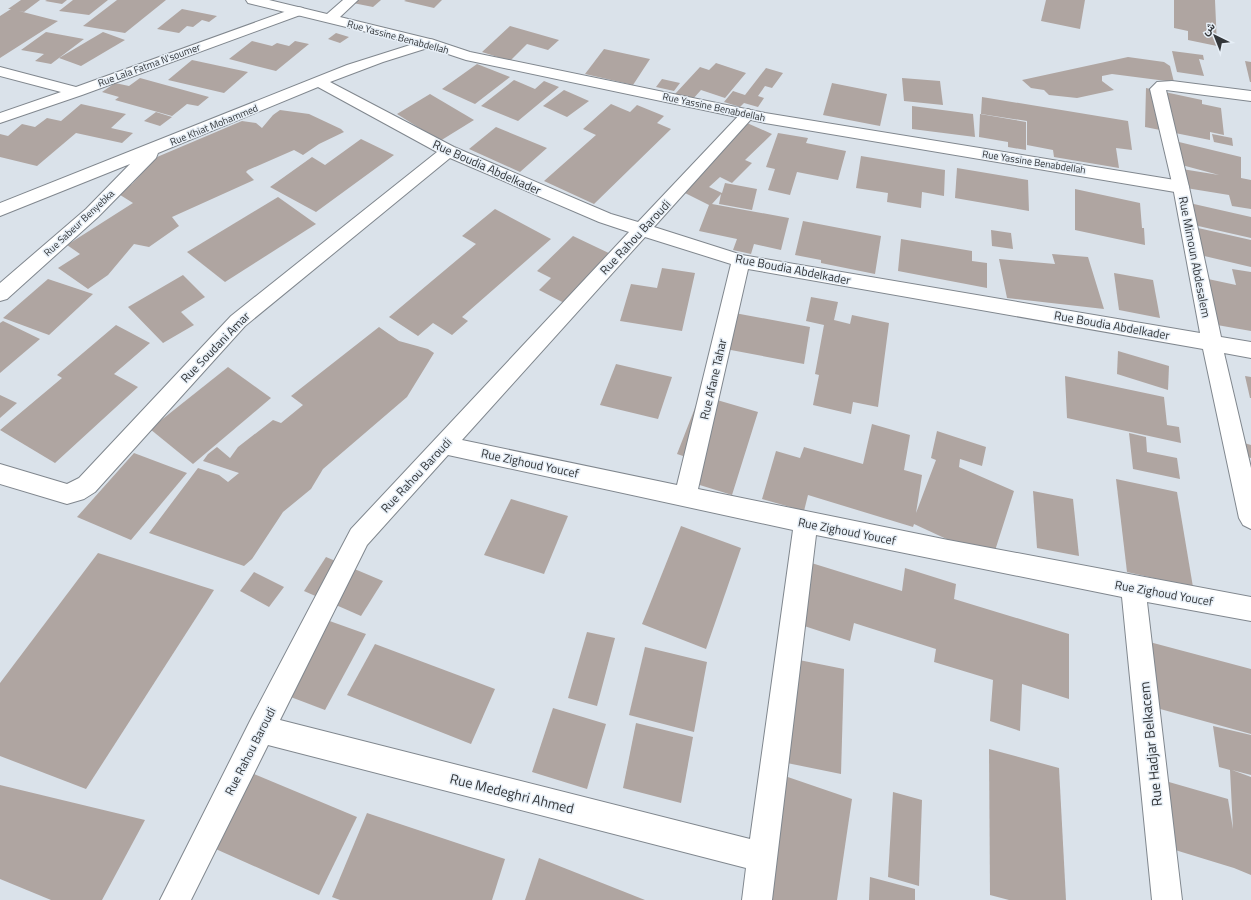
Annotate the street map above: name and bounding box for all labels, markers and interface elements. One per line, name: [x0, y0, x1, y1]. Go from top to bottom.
street label: Rue Yassine Benabdellah: [345, 16, 451, 58]
north arrow: [1195, 16, 1235, 56]
text: ش: [1198, 18, 1218, 39]
street label: Rue Lala Fatma N'soumer: [96, 39, 203, 91]
street label: Rue Yassine Benabdellah: [661, 89, 767, 125]
street label: Rue Khiat Mohammed: [168, 100, 260, 150]
street label: Rue Boudia Abdelkader: [430, 135, 544, 199]
street label: Rue Yassine Benabdellah: [981, 146, 1087, 178]
street label: Rue Sabeur Benyebka: [40, 186, 118, 260]
street label: Rue Rahou Baroudi: [595, 195, 675, 279]
street label: Rue Mimoun Abdesalem: [1174, 195, 1216, 319]
street label: Rue Boudia Abdelkader: [734, 249, 852, 289]
street label: Rue Boudia Abdelkader: [1053, 305, 1171, 345]
street label: Rue Soudani Amar: [176, 307, 254, 387]
street label: Rue Afane Tahar: [694, 337, 732, 421]
street label: Rue Rahou Baroudi: [376, 433, 456, 517]
street label: Rue Zighoud Youcef: [479, 443, 581, 483]
street label: Rue Zighoud Youcef: [796, 512, 898, 550]
street label: Rue Zighoud Youcef: [1113, 575, 1215, 611]
street label: Rue Hadjar Belkacem: [1133, 681, 1167, 807]
street label: Rue Rahou Baroudi: [220, 704, 280, 798]
street label: Rue Medeghri Ahmed: [448, 767, 576, 819]

